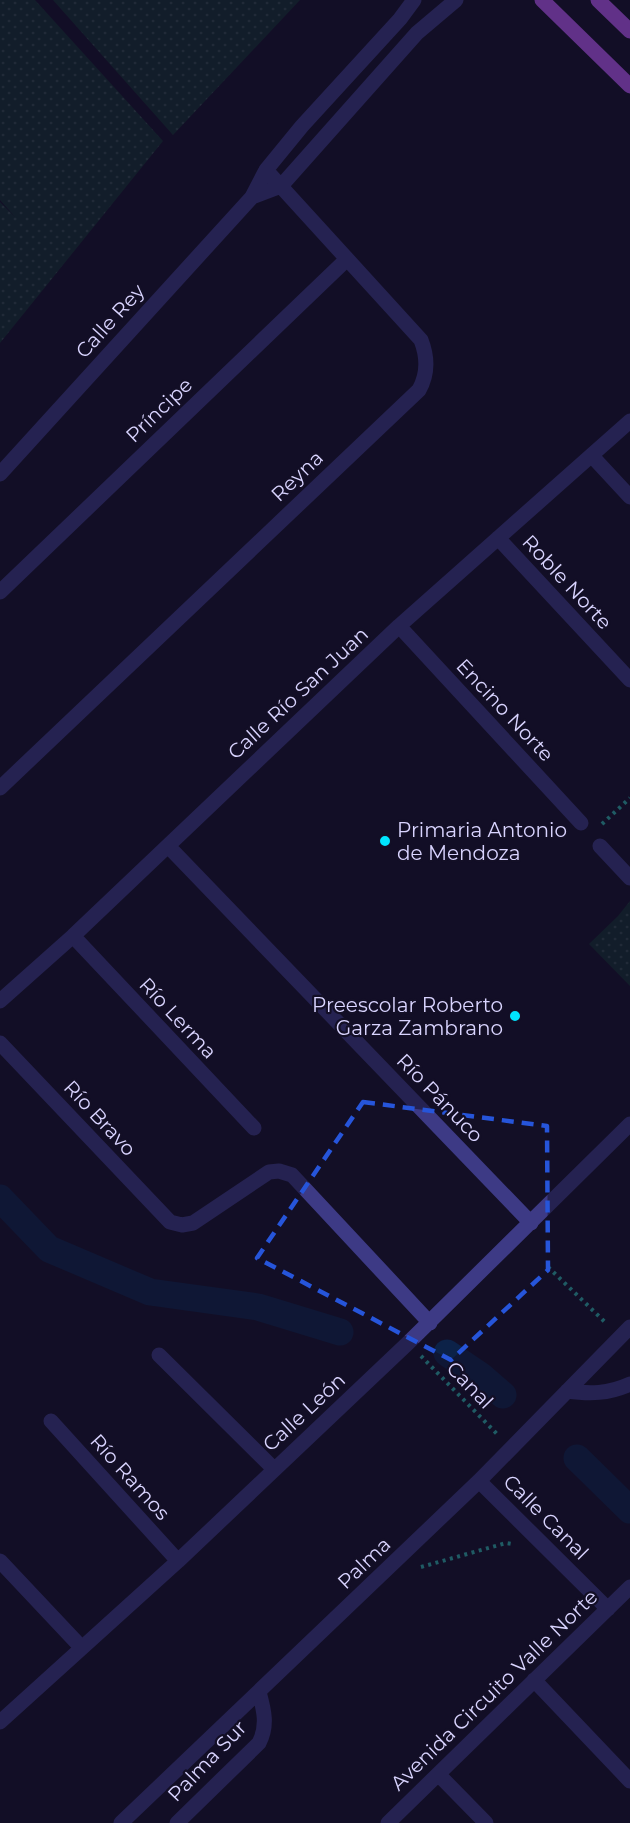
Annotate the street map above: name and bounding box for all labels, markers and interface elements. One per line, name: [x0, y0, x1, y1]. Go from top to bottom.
street label: Calle Rey: [71, 279, 150, 363]
street label: Príncipe: [121, 373, 197, 447]
street label: Reyna: [266, 446, 328, 506]
street label: Roble Norte: [517, 530, 617, 634]
street label: Calle Río San Juan: [223, 622, 373, 764]
street label: Encino Norte: [451, 654, 559, 766]
place label: Primaria Antonio de Mendoza: [397, 818, 567, 865]
marker: Primaria Antonio de Mendoza: [378, 834, 392, 848]
street label: Río Lerma: [134, 972, 222, 1064]
place label: Preescolar Roberto Garza Zambrano: [312, 993, 503, 1040]
marker: Preescolar Roberto Garza Zambrano: [508, 1009, 522, 1023]
street label: Río Pánuco: [392, 1049, 488, 1147]
street label: Río Bravo: [59, 1075, 141, 1161]
street label: Canal: [442, 1356, 498, 1414]
street label: Calle León: [258, 1368, 350, 1456]
street label: Río Ramos: [85, 1429, 175, 1525]
street label: Calle Canal: [498, 1469, 594, 1565]
street label: Palma: [333, 1532, 395, 1594]
street label: Avenida Circuito Valle Norte: [386, 1585, 602, 1795]
street label: Palma Sur: [163, 1716, 251, 1806]

